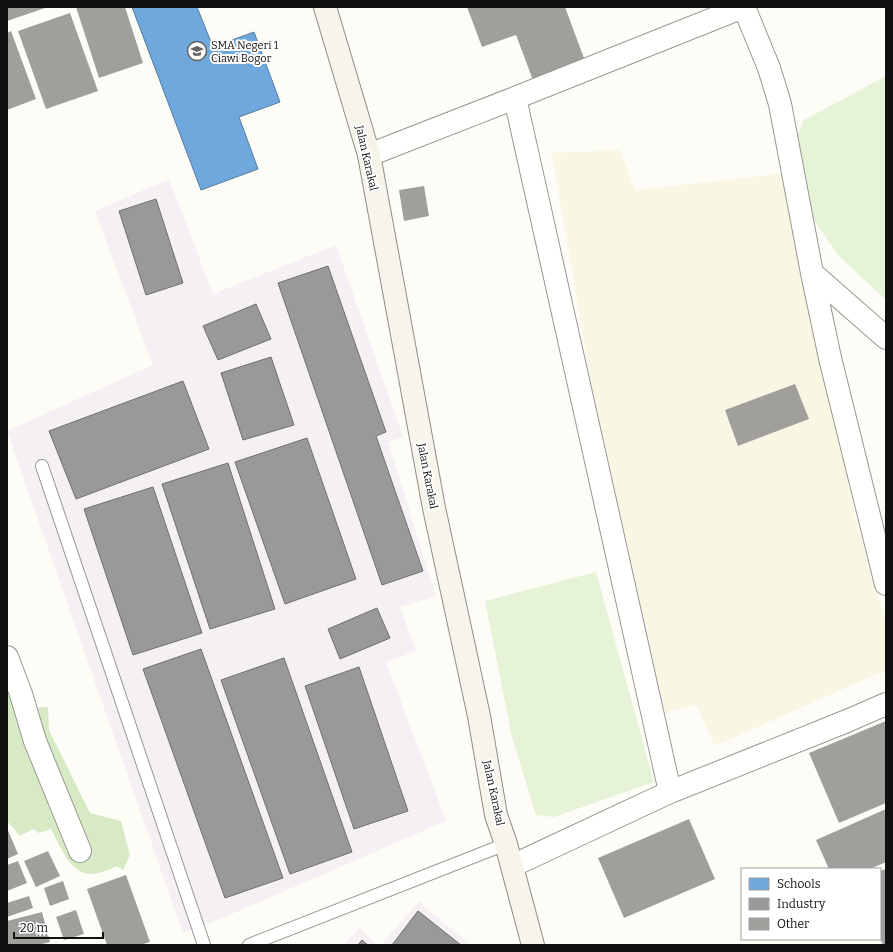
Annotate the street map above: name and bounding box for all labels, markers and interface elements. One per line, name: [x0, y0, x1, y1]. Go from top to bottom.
place label: SMA Negeri 1 Ciawi Bogor: [211, 39, 279, 65]
school or university icon: SMA Negeri 1 Ciawi Bogor: [186, 40, 208, 62]
street label: Jalan Karakal: [352, 123, 380, 192]
street label: Jalan Karakal: [415, 441, 440, 510]
street label: Jalan Karakal: [480, 758, 507, 827]
legend: [741, 868, 881, 940]
text: Schools: [777, 877, 821, 891]
text: Industry: [777, 897, 826, 911]
scale bar: [14, 914, 103, 940]
text: Other: [777, 917, 810, 931]
text: 20 m: [20, 921, 49, 935]

